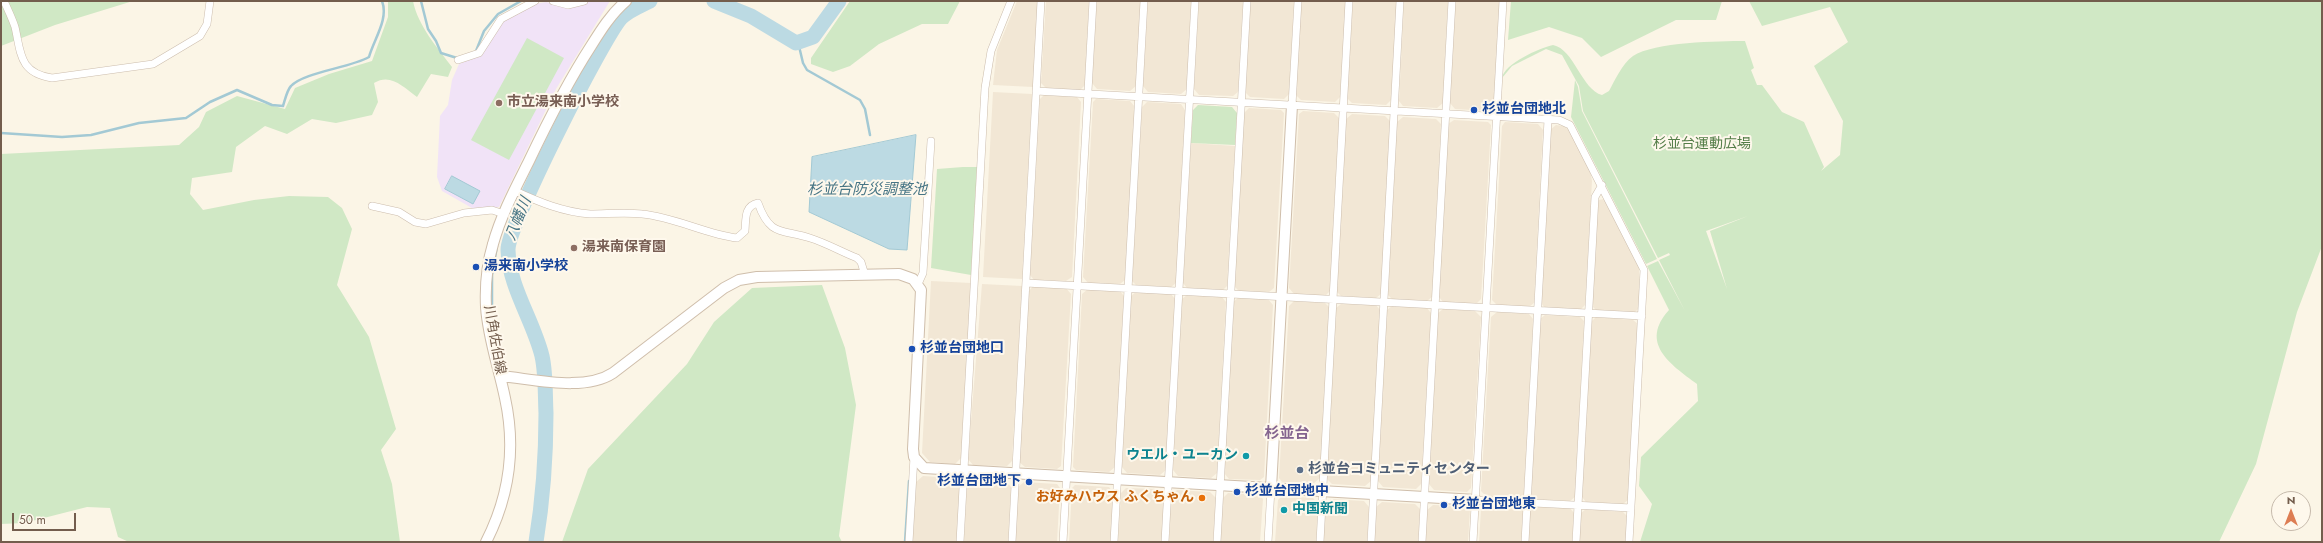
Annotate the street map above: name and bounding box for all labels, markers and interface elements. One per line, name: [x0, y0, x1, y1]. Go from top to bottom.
place label: 市立湯来南小学校: [507, 95, 619, 111]
marker: 市立湯来南小学校: [494, 98, 504, 108]
place label: 杉並台団地北: [1482, 102, 1566, 118]
marker: 杉並台団地北: [1469, 105, 1479, 115]
park label: 杉並台運動広場: [1653, 137, 1751, 153]
water label: 杉並台防災調整池: [807, 181, 927, 199]
water label: 八幡川: [502, 195, 536, 243]
place label: 湯来南保育園: [582, 240, 666, 256]
marker: 湯来南保育園: [569, 243, 579, 253]
place label: 湯来南小学校: [484, 259, 568, 275]
marker: 湯来南小学校: [471, 262, 481, 272]
street label: 川角佐伯線: [480, 304, 508, 376]
place label: 杉並台団地口: [920, 341, 1004, 357]
marker: 杉並台団地口: [907, 344, 917, 354]
district label: 杉並台: [1265, 425, 1309, 443]
place label: ウエル・ユーカン: [1126, 448, 1238, 464]
marker: ウエル・ユーカン: [1241, 451, 1251, 461]
place label: 杉並台コミュニティセンター: [1308, 462, 1490, 478]
marker: 杉並台コミュニティセンター: [1295, 465, 1305, 475]
place label: 杉並台団地下: [937, 474, 1021, 490]
marker: 杉並台団地下: [1024, 477, 1034, 487]
place label: 杉並台団地中: [1245, 484, 1329, 500]
marker: 杉並台団地中: [1232, 487, 1242, 497]
place label: お好みハウス ふくちゃん: [1036, 490, 1194, 506]
north arrow: [2271, 491, 2311, 531]
text: N: [2287, 492, 2295, 508]
marker: お好みハウス ふくちゃん: [1197, 493, 1207, 503]
place label: 杉並台団地東: [1452, 497, 1536, 513]
marker: 杉並台団地東: [1439, 500, 1449, 510]
place label: 中国新聞: [1292, 502, 1348, 518]
scale bar: [14, 505, 78, 531]
marker: 中国新聞: [1279, 505, 1289, 515]
text: 50 m: [19, 511, 46, 529]

